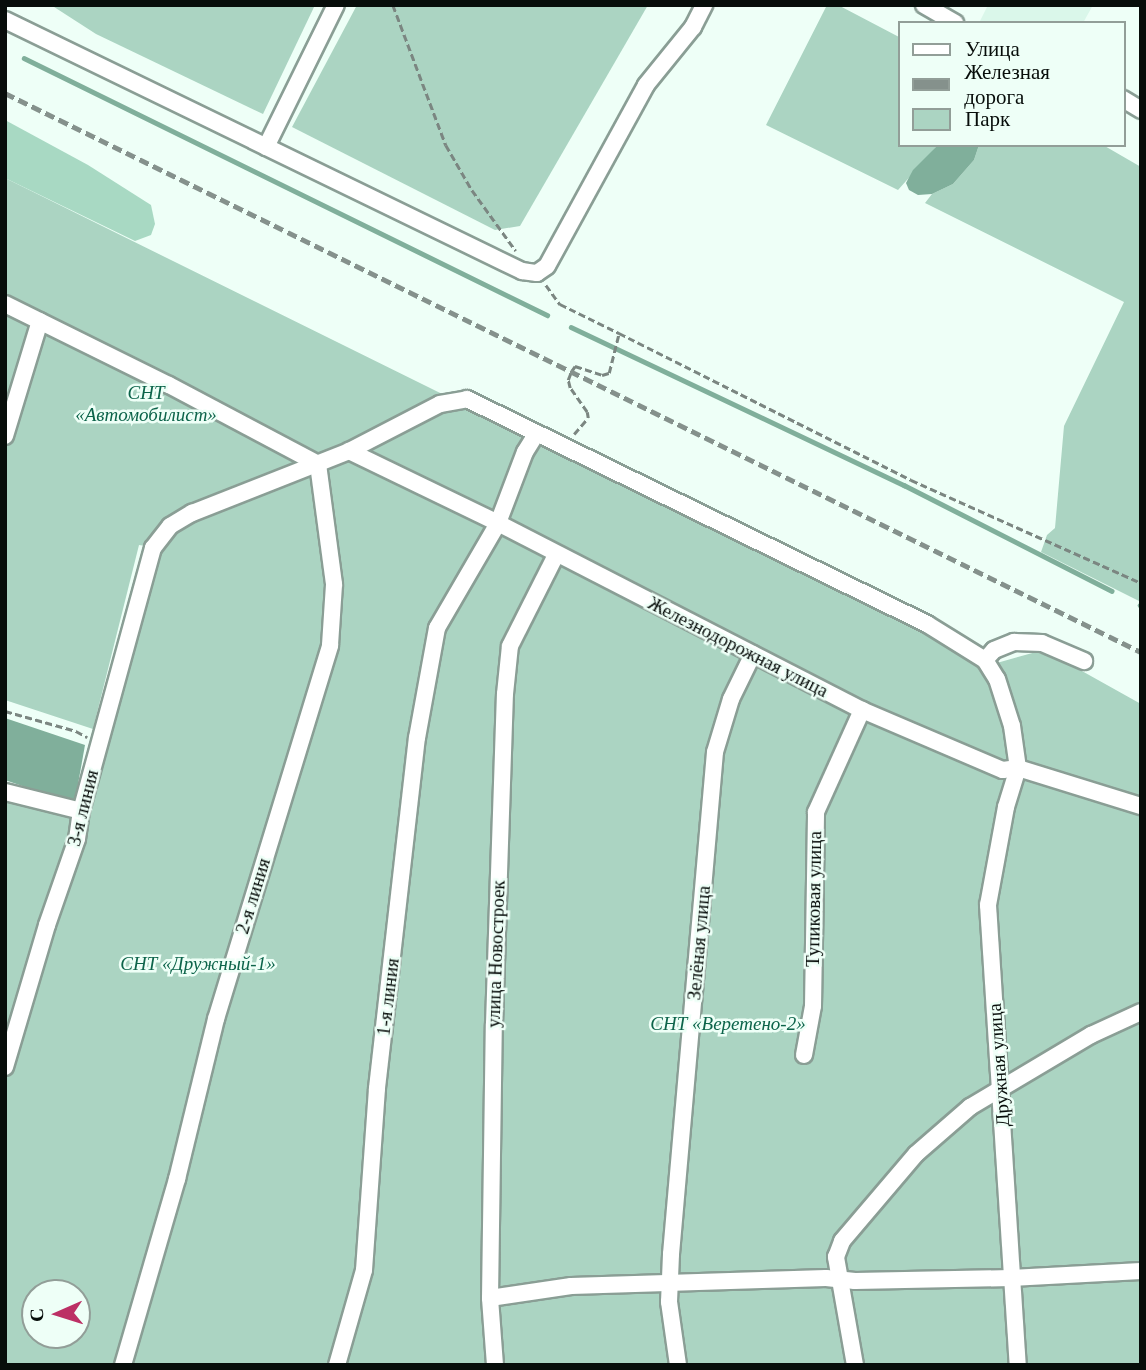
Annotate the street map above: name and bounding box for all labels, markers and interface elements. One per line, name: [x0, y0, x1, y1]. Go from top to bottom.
legend: [898, 21, 1125, 147]
text: Улица: [965, 37, 1020, 61]
text: Железная дорога: [964, 60, 1050, 109]
text: Парк: [965, 107, 1010, 131]
park label: СНТ «Автомобилист»: [75, 382, 217, 426]
street label: Железнодорожная улица: [644, 592, 832, 702]
street label: 3-я линия: [62, 767, 104, 849]
street label: Тупиковая улица: [801, 831, 827, 967]
street label: 2-я линия: [231, 855, 275, 937]
street label: улица Новостроек: [482, 880, 510, 1028]
street label: Зелёная улица: [683, 885, 715, 1001]
park label: СНТ «Дружный-1»: [120, 953, 276, 975]
street label: 1-я линия: [372, 957, 404, 1037]
street label: Дружная улица: [983, 1003, 1015, 1127]
park label: СНТ «Веретено-2»: [650, 1013, 806, 1035]
north arrow: [21, 1279, 91, 1349]
text: С: [26, 1308, 47, 1322]

